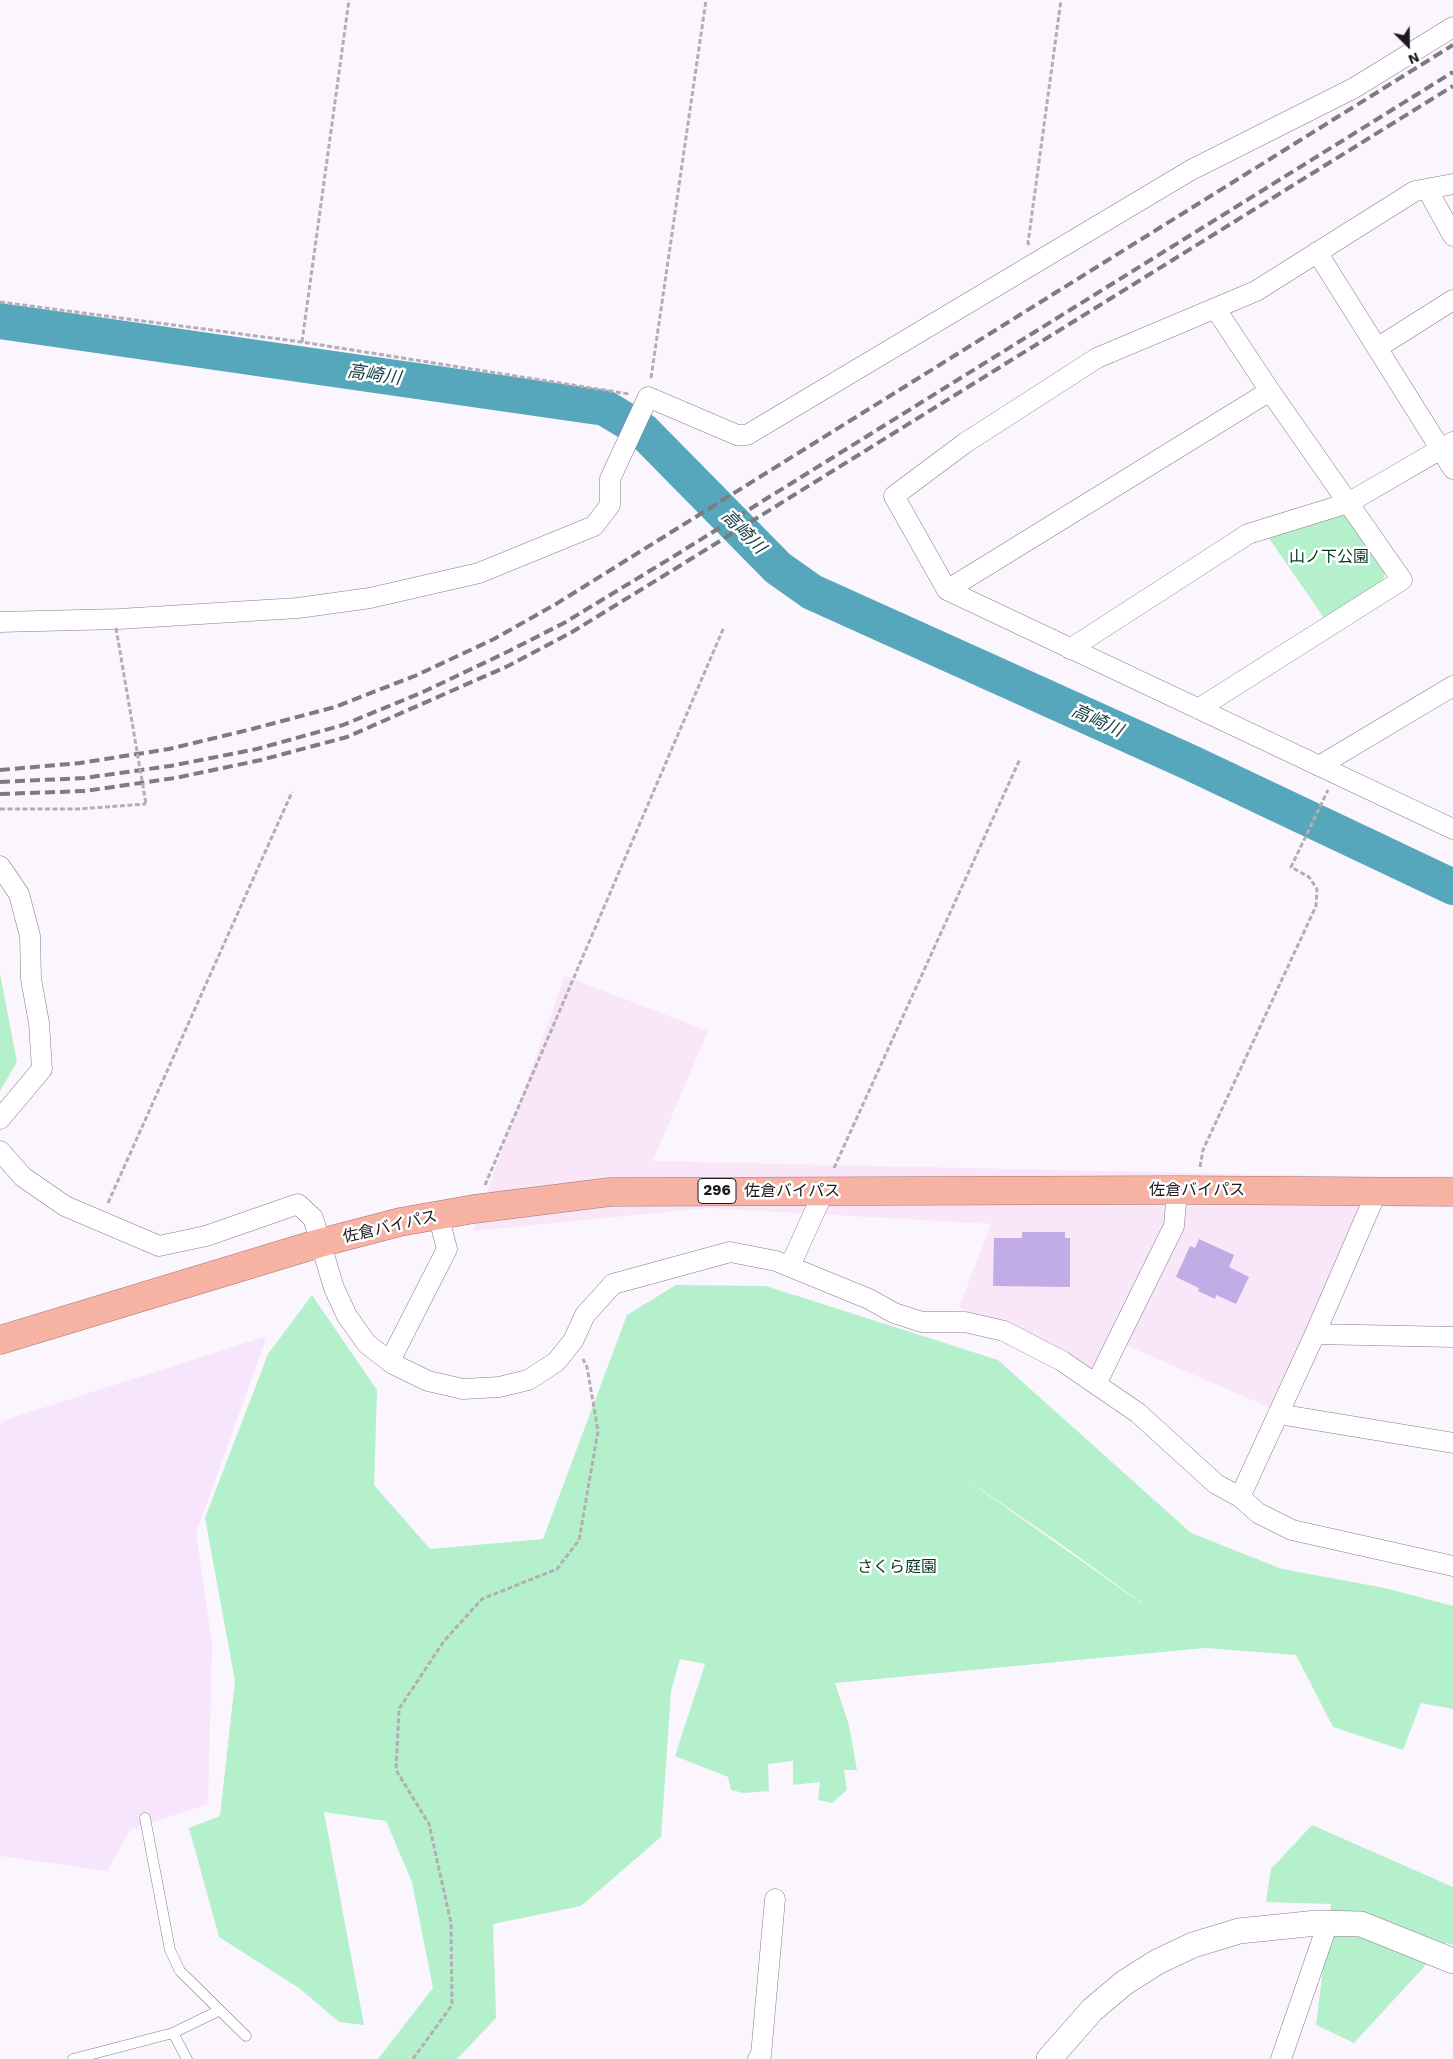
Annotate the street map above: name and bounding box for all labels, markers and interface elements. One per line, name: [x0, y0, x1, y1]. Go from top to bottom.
north arrow: [1383, 20, 1433, 70]
text: N: [1406, 49, 1422, 68]
water label: 高崎川: [346, 361, 402, 389]
water label: 高崎川: [716, 505, 770, 559]
park label: 山ノ下公園: [1289, 547, 1369, 567]
water label: 高崎川: [1068, 700, 1126, 742]
road number: 296: [698, 1178, 736, 1204]
street label: 佐倉バイパス: [1149, 1180, 1245, 1200]
street label: 佐倉バイパス: [744, 1181, 840, 1201]
street label: 佐倉バイパス: [341, 1207, 439, 1247]
park label: さくら庭園: [857, 1557, 937, 1577]

